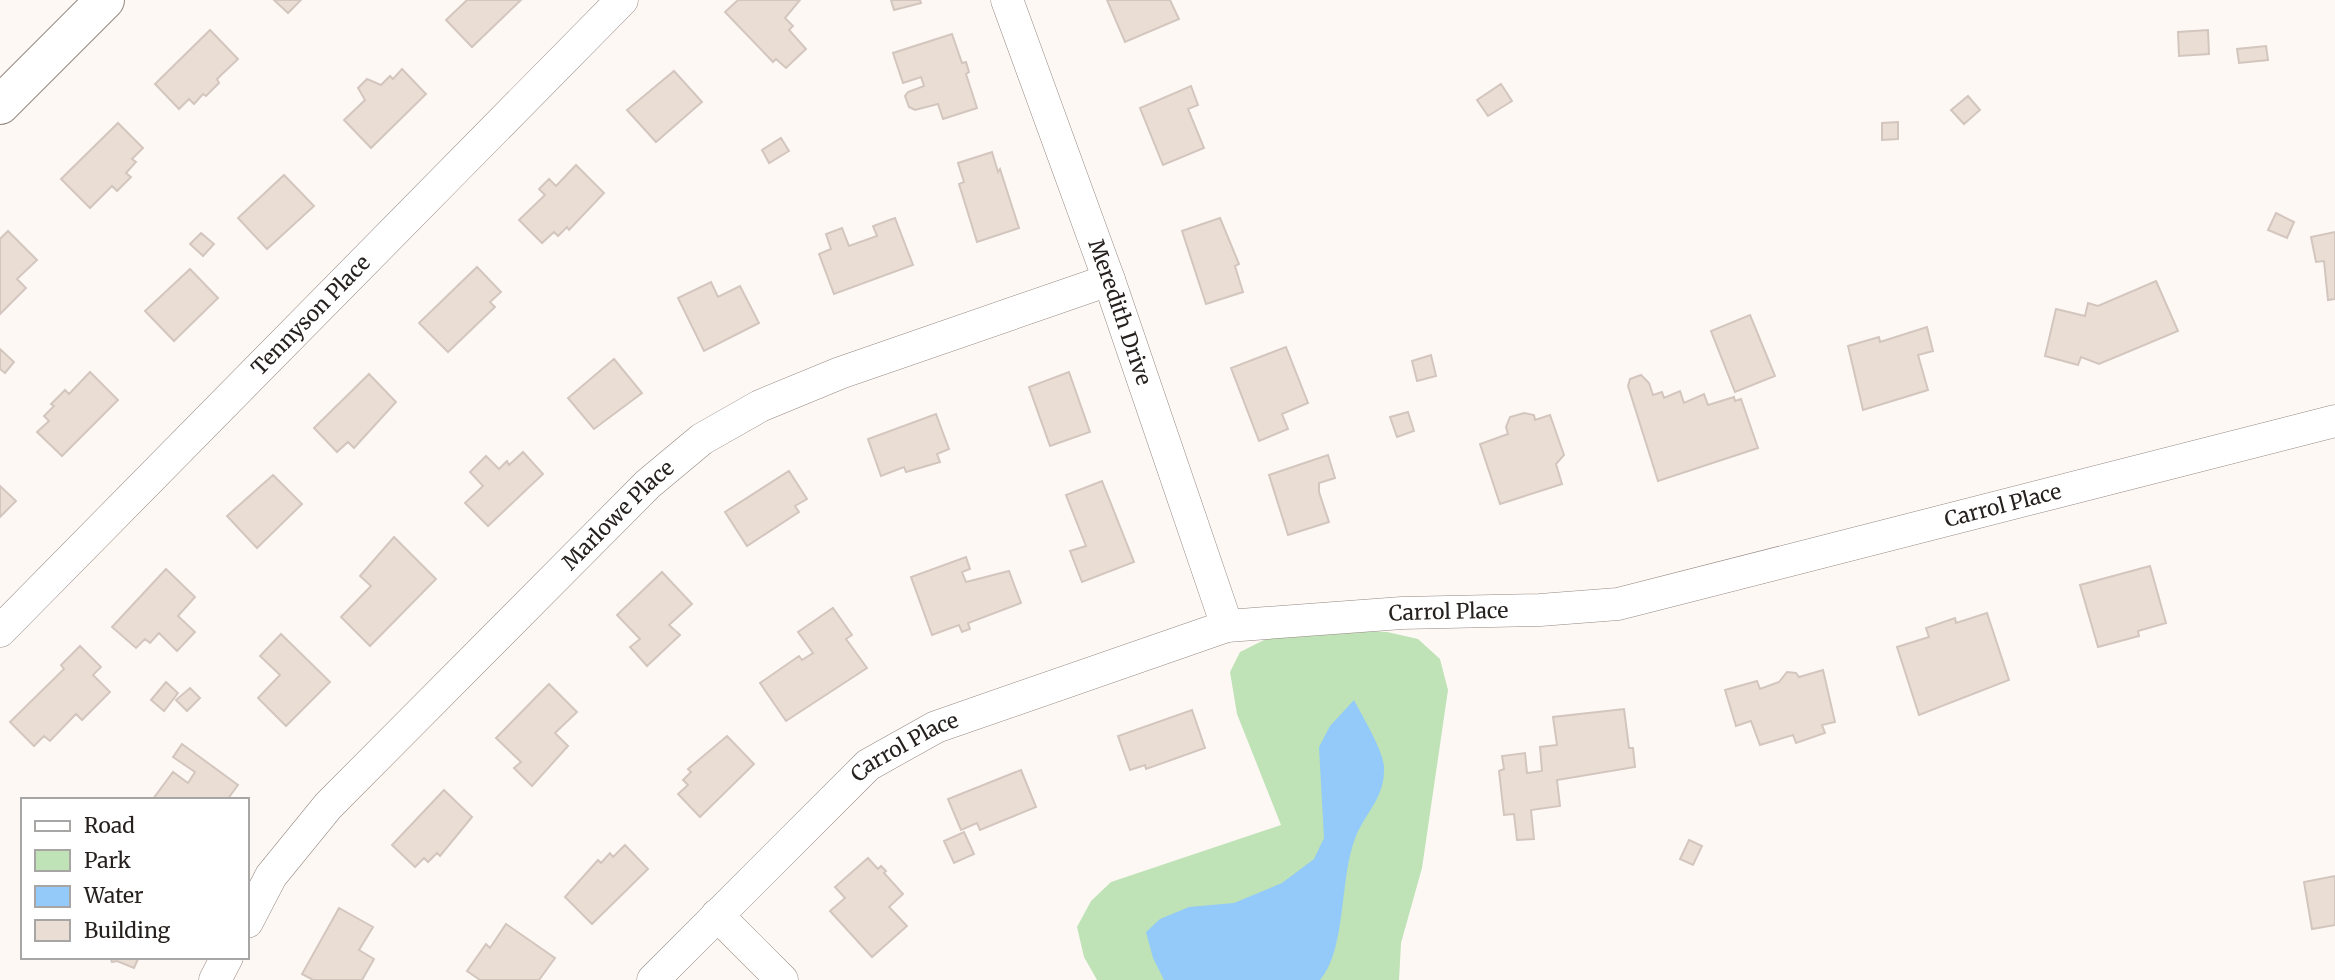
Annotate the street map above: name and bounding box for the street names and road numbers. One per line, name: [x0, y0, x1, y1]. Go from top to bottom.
street label: Meredith Drive: [1082, 235, 1158, 389]
street label: Tennyson Place: [245, 249, 376, 381]
street label: Marlowe Place: [556, 454, 679, 575]
street label: Carrol Place: [1941, 477, 2064, 533]
street label: Carrol Place: [1388, 597, 1509, 627]
street label: Carrol Place: [845, 706, 962, 788]

